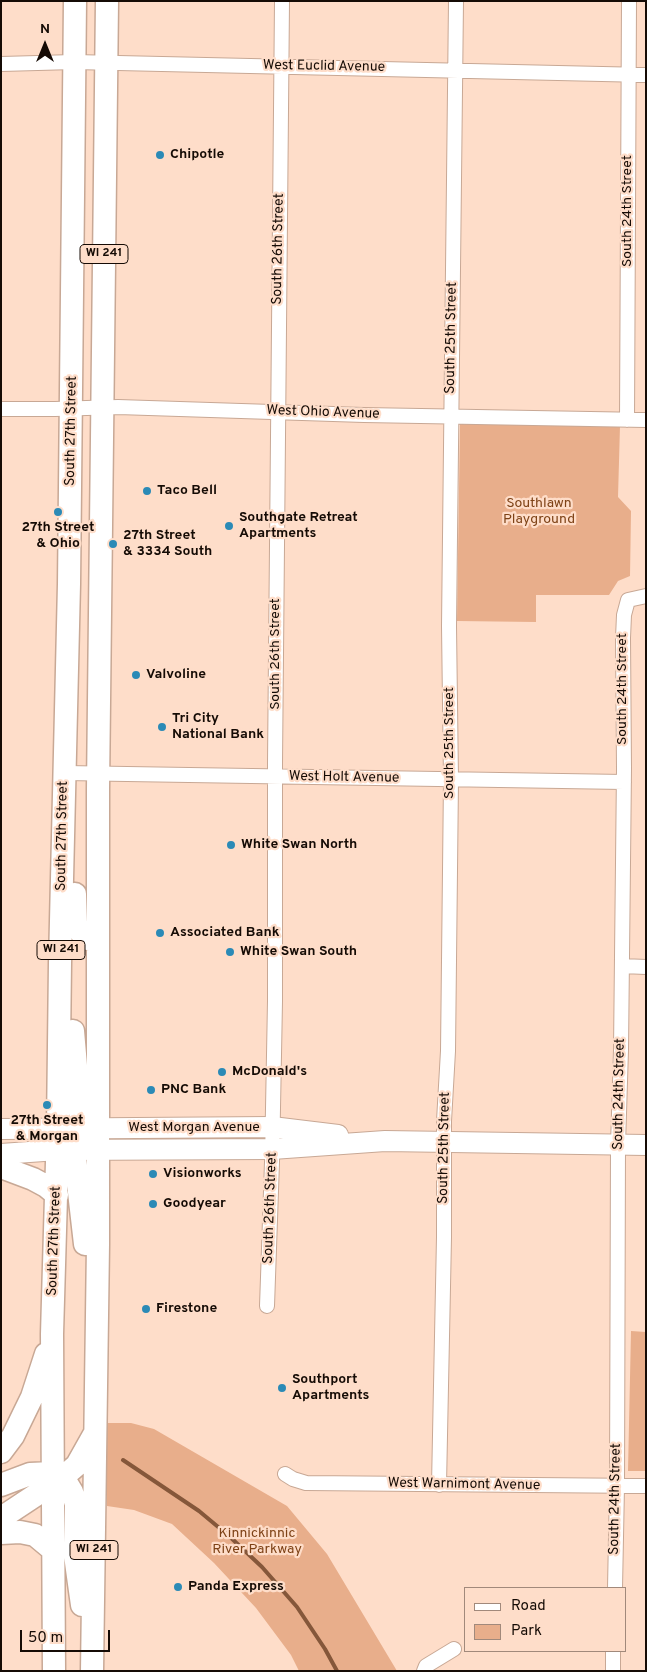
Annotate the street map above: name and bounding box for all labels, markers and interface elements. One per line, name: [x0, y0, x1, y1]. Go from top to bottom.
north arrow: [20, 20, 70, 70]
text: N: [40, 21, 50, 38]
street label: West Euclid Avenue: [263, 58, 385, 76]
place label: Chipotle: [170, 147, 224, 163]
marker: Chipotle: [154, 149, 166, 161]
street label: South 24th Street: [620, 155, 636, 267]
street label: South 26th Street: [270, 193, 288, 305]
road number: WI 241: [80, 244, 128, 264]
street label: South 25th Street: [443, 282, 461, 394]
street label: South 27th Street: [63, 376, 81, 486]
street label: West Ohio Avenue: [266, 403, 380, 423]
place label: Taco Bell: [157, 483, 217, 499]
marker: Taco Bell: [141, 485, 153, 497]
park label: Southlawn Playground: [503, 496, 575, 528]
marker: 27th Street & Ohio: [52, 506, 64, 518]
place label: Southgate Retreat Apartments: [239, 510, 358, 542]
place label: 27th Street & Ohio: [22, 520, 94, 552]
marker: Southgate Retreat Apartments: [223, 520, 235, 532]
place label: 27th Street & 3334 South: [123, 528, 212, 560]
marker: 27th Street & 3334 South: [107, 538, 119, 550]
street label: South 26th Street: [268, 598, 284, 710]
street label: South 24th Street: [615, 633, 631, 745]
place label: Valvoline: [146, 667, 206, 683]
marker: Valvoline: [130, 669, 142, 681]
street label: South 25th Street: [442, 687, 458, 799]
place label: Tri City National Bank: [172, 711, 264, 744]
marker: Tri City National Bank: [156, 721, 168, 733]
street label: West Holt Avenue: [289, 769, 399, 787]
street label: South 27th Street: [54, 781, 72, 891]
place label: White Swan North: [241, 837, 357, 853]
marker: White Swan North: [225, 839, 237, 851]
place label: Associated Bank: [170, 925, 280, 941]
marker: Associated Bank: [154, 927, 166, 939]
road number: WI 241: [37, 940, 85, 960]
place label: White Swan South: [240, 944, 357, 960]
marker: White Swan South: [224, 946, 236, 958]
street label: South 24th Street: [611, 1038, 629, 1150]
place label: McDonald's: [232, 1064, 307, 1080]
marker: McDonald's: [216, 1066, 228, 1078]
place label: PNC Bank: [161, 1082, 226, 1098]
marker: PNC Bank: [145, 1084, 157, 1096]
street label: South 25th Street: [436, 1092, 454, 1204]
marker: 27th Street & Morgan: [41, 1099, 53, 1111]
place label: 27th Street & Morgan: [11, 1113, 83, 1146]
street label: West Morgan Avenue: [128, 1120, 260, 1136]
street label: South 26th Street: [261, 1152, 281, 1264]
place label: Visionworks: [163, 1166, 242, 1182]
marker: Visionworks: [147, 1168, 159, 1180]
street label: South 27th Street: [45, 1186, 65, 1296]
place label: Goodyear: [163, 1196, 226, 1212]
marker: Goodyear: [147, 1198, 159, 1210]
place label: Firestone: [156, 1301, 217, 1317]
marker: Firestone: [140, 1303, 152, 1315]
place label: Southport Apartments: [292, 1372, 369, 1404]
marker: Southport Apartments: [276, 1382, 288, 1394]
street label: South 24th Street: [607, 1443, 625, 1555]
street label: West Warnimont Avenue: [388, 1475, 540, 1495]
park label: Kinnickinnic River Parkway: [212, 1526, 302, 1558]
road number: WI 241: [70, 1540, 118, 1560]
place label: Panda Express: [188, 1579, 284, 1595]
marker: Panda Express: [172, 1581, 184, 1593]
legend: [464, 1587, 627, 1652]
text: Road: [511, 1597, 546, 1616]
scale bar: [22, 1620, 112, 1652]
text: Park: [511, 1622, 542, 1641]
text: 50 m: [28, 1629, 63, 1648]

